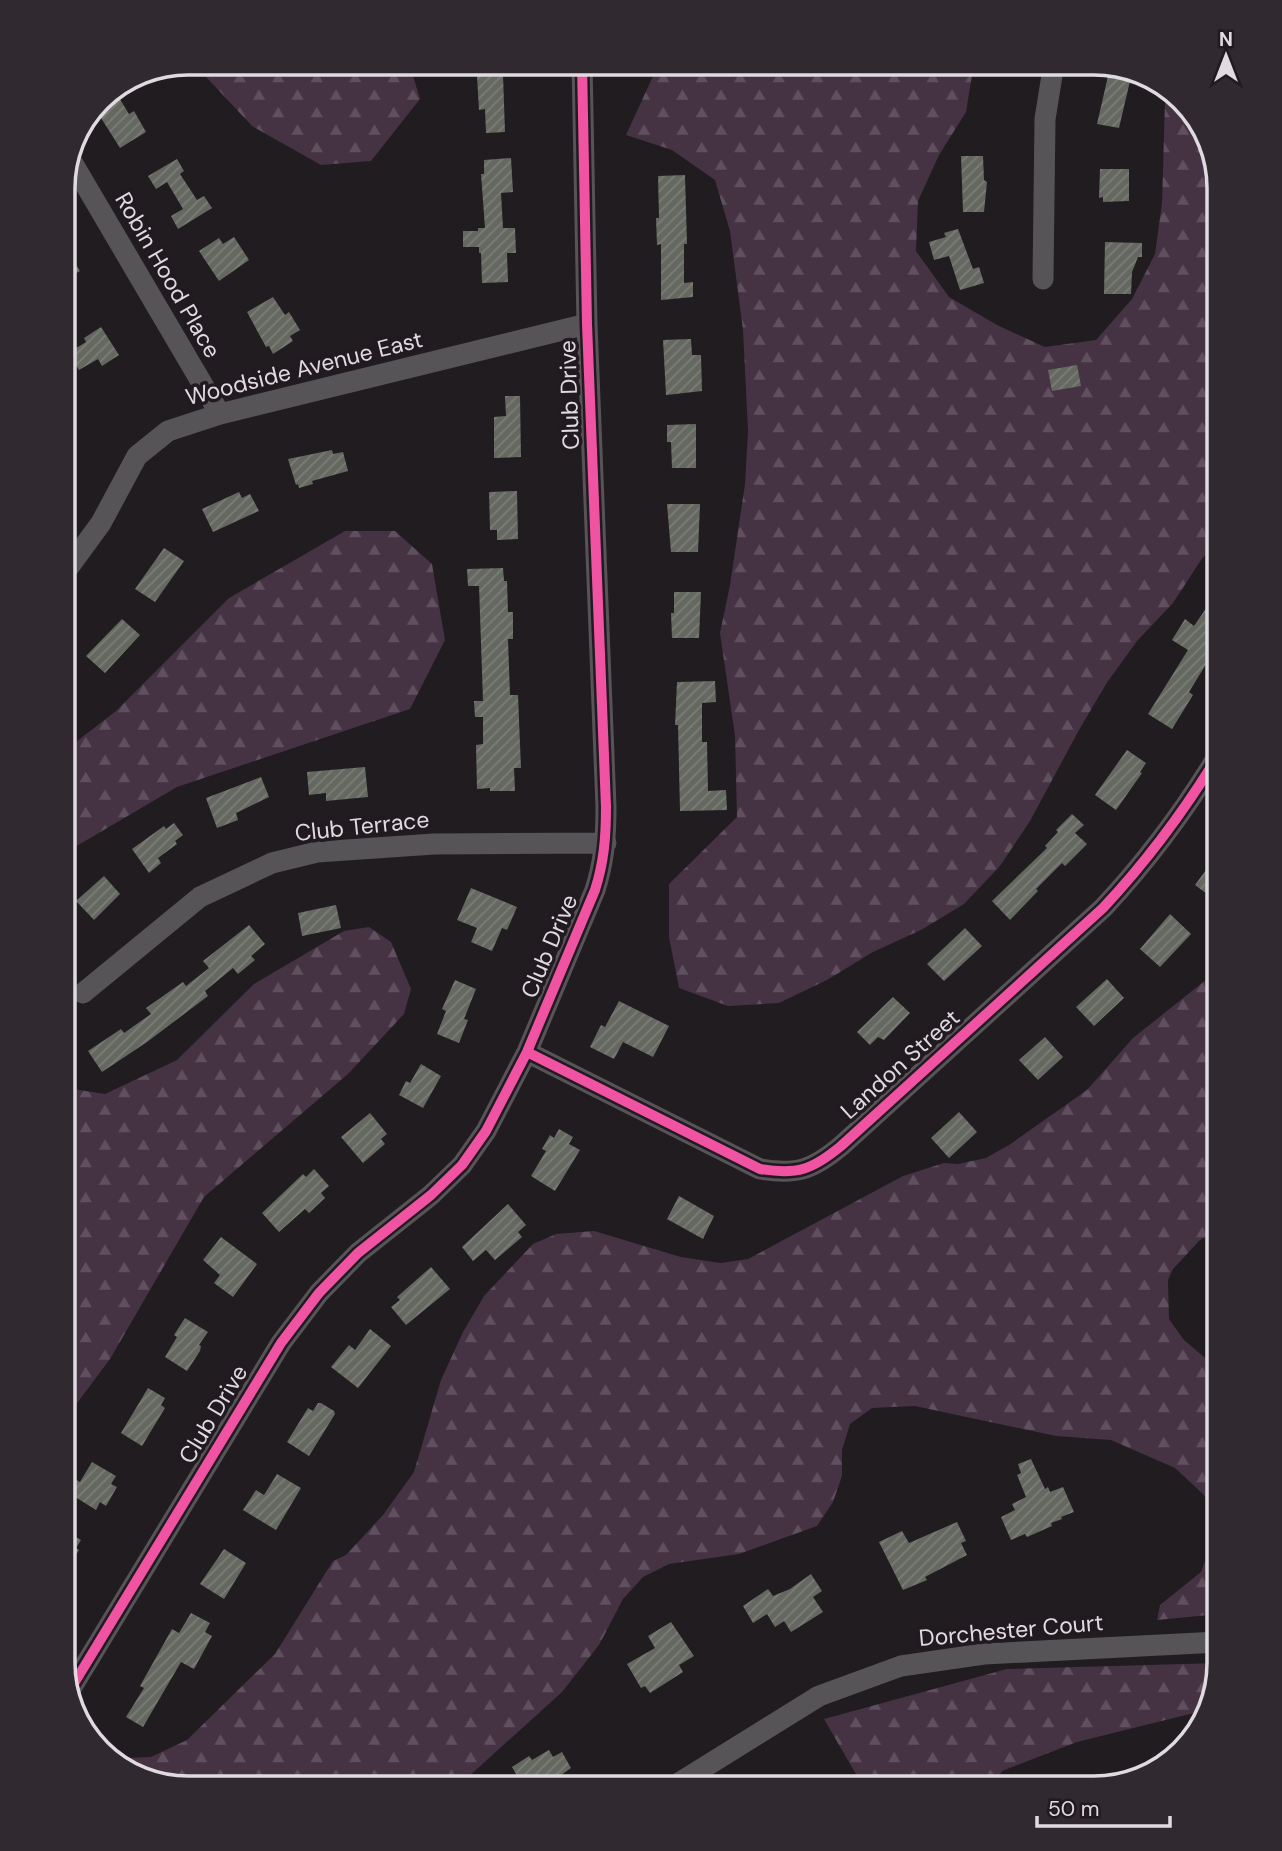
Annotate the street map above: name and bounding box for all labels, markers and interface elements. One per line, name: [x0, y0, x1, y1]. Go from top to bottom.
north arrow: [1191, 21, 1261, 91]
text: N: [1219, 27, 1233, 52]
street label: Robin Hood Place: [108, 187, 228, 363]
street label: Woodside Avenue East: [182, 324, 426, 412]
street label: Club Drive: [552, 340, 586, 450]
street label: Club Terrace: [293, 804, 431, 848]
street label: Club Drive: [514, 890, 584, 1002]
street label: Landon Street: [834, 1003, 966, 1125]
street label: Club Drive: [172, 1359, 254, 1469]
street label: Dorchester Court: [917, 1607, 1105, 1653]
scale bar: [1037, 1784, 1170, 1828]
text: 50 m: [1048, 1795, 1099, 1823]

